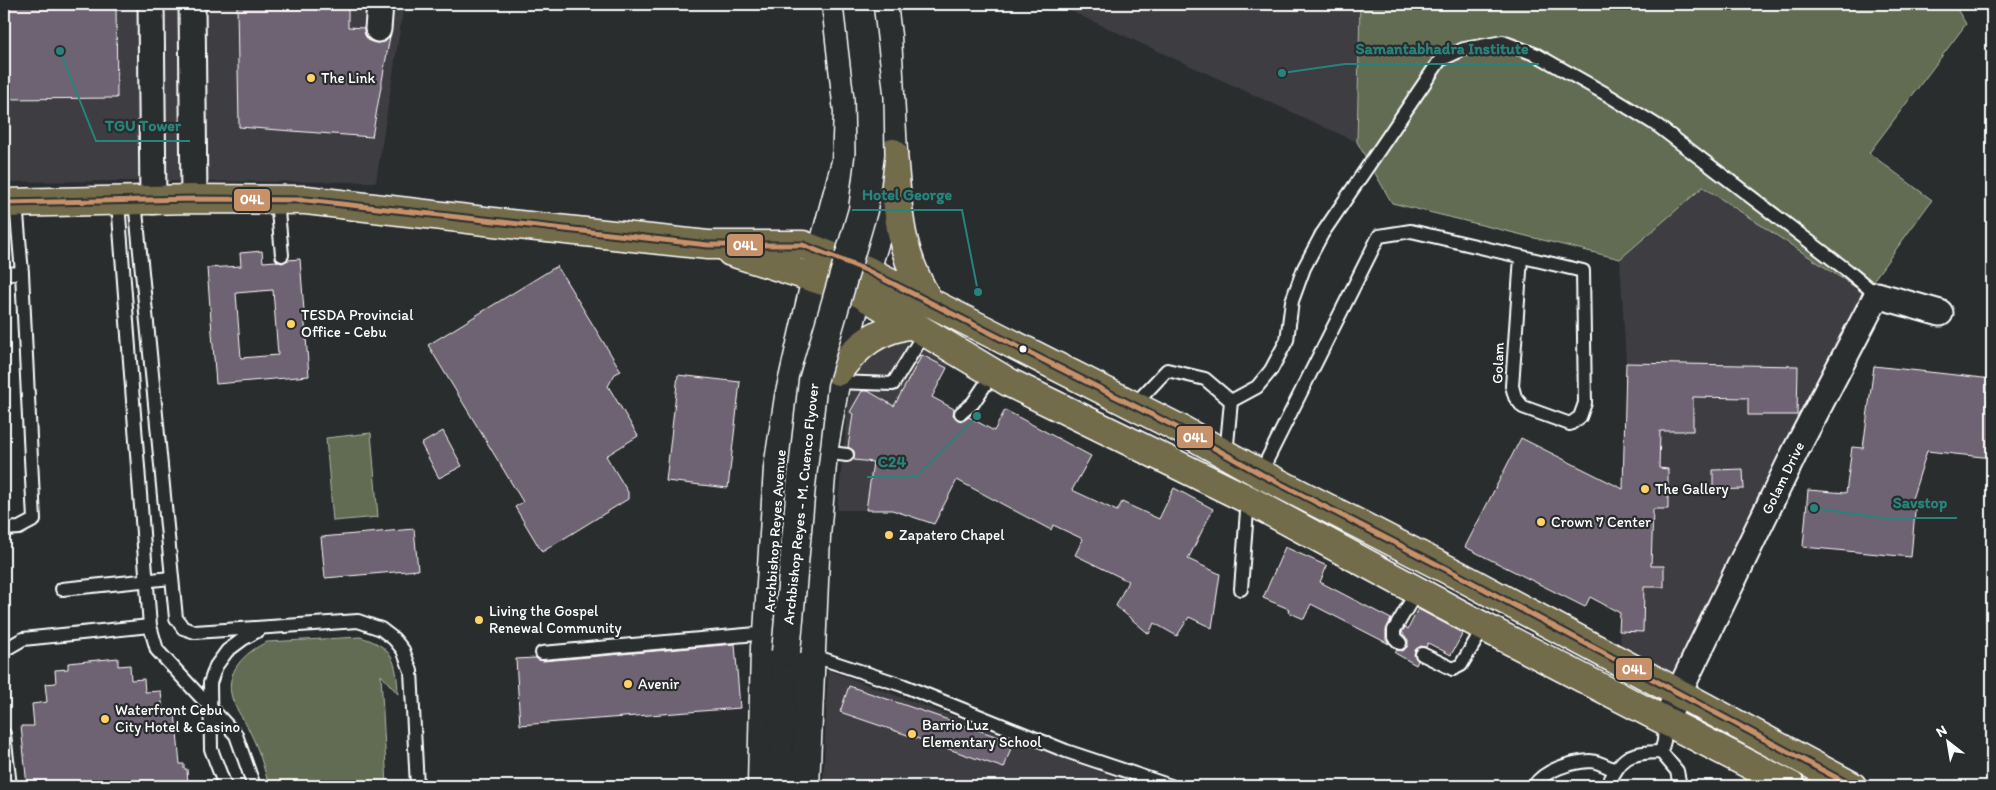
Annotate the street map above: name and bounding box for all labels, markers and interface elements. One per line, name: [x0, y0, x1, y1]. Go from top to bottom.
callout: Samantabhadra Institute: [1345, 33, 1539, 64]
text: Samantabhadra Institute: [1355, 39, 1529, 58]
place label: The Link: [321, 69, 375, 87]
marker: The Link: [305, 72, 317, 84]
callout: TGU Tower: [96, 110, 190, 141]
text: TGU Tower: [104, 116, 182, 135]
callout: Hotel George: [852, 179, 962, 210]
text: Hotel George: [862, 185, 952, 205]
line badge: 04L: [233, 188, 271, 212]
text: 04L: [240, 191, 265, 208]
line badge: 04L: [726, 233, 764, 257]
text: 04L: [733, 237, 758, 254]
place label: TESDA Provincial Office - Cebu: [301, 306, 414, 341]
marker: TESDA Provincial Office - Cebu: [285, 318, 297, 330]
street label: Golam: [1488, 342, 1508, 384]
unlabelled marker: [1018, 344, 1028, 354]
street label: Archbishop Reyes - M. Cuenco Flyover: [779, 382, 823, 626]
line badge: 04L: [1176, 425, 1214, 449]
text: 04L: [1183, 429, 1208, 446]
street label: Golam Drive: [1758, 439, 1808, 517]
callout: C24: [867, 446, 916, 477]
street label: Archbishop Reyes Avenue: [760, 449, 790, 613]
text: C24: [878, 452, 907, 471]
place label: The Gallery: [1655, 480, 1728, 498]
marker: The Gallery: [1639, 483, 1651, 495]
callout: Savstop: [1883, 487, 1957, 518]
text: Savstop: [1893, 493, 1948, 513]
place label: Crown 7 Center: [1551, 513, 1651, 531]
marker: Crown 7 Center: [1535, 516, 1547, 528]
place label: Zapatero Chapel: [899, 526, 1005, 544]
marker: Zapatero Chapel: [883, 529, 895, 541]
place label: Living the Gospel Renewal Community: [489, 602, 622, 637]
marker: Living the Gospel Renewal Community: [473, 614, 485, 626]
line badge: 04L: [1615, 657, 1653, 681]
text: 04L: [1622, 661, 1647, 678]
place label: Avenir: [638, 675, 679, 693]
marker: Avenir: [622, 678, 634, 690]
place label: Waterfront Cebu City Hotel & Casino: [115, 701, 240, 736]
marker: Waterfront Cebu City Hotel & Casino: [99, 713, 111, 725]
place label: Barrio Luz Elementary School: [922, 716, 1042, 751]
north arrow: [1924, 718, 1974, 768]
text: N: [1933, 722, 1950, 741]
marker: Barrio Luz Elementary School: [906, 728, 918, 740]

